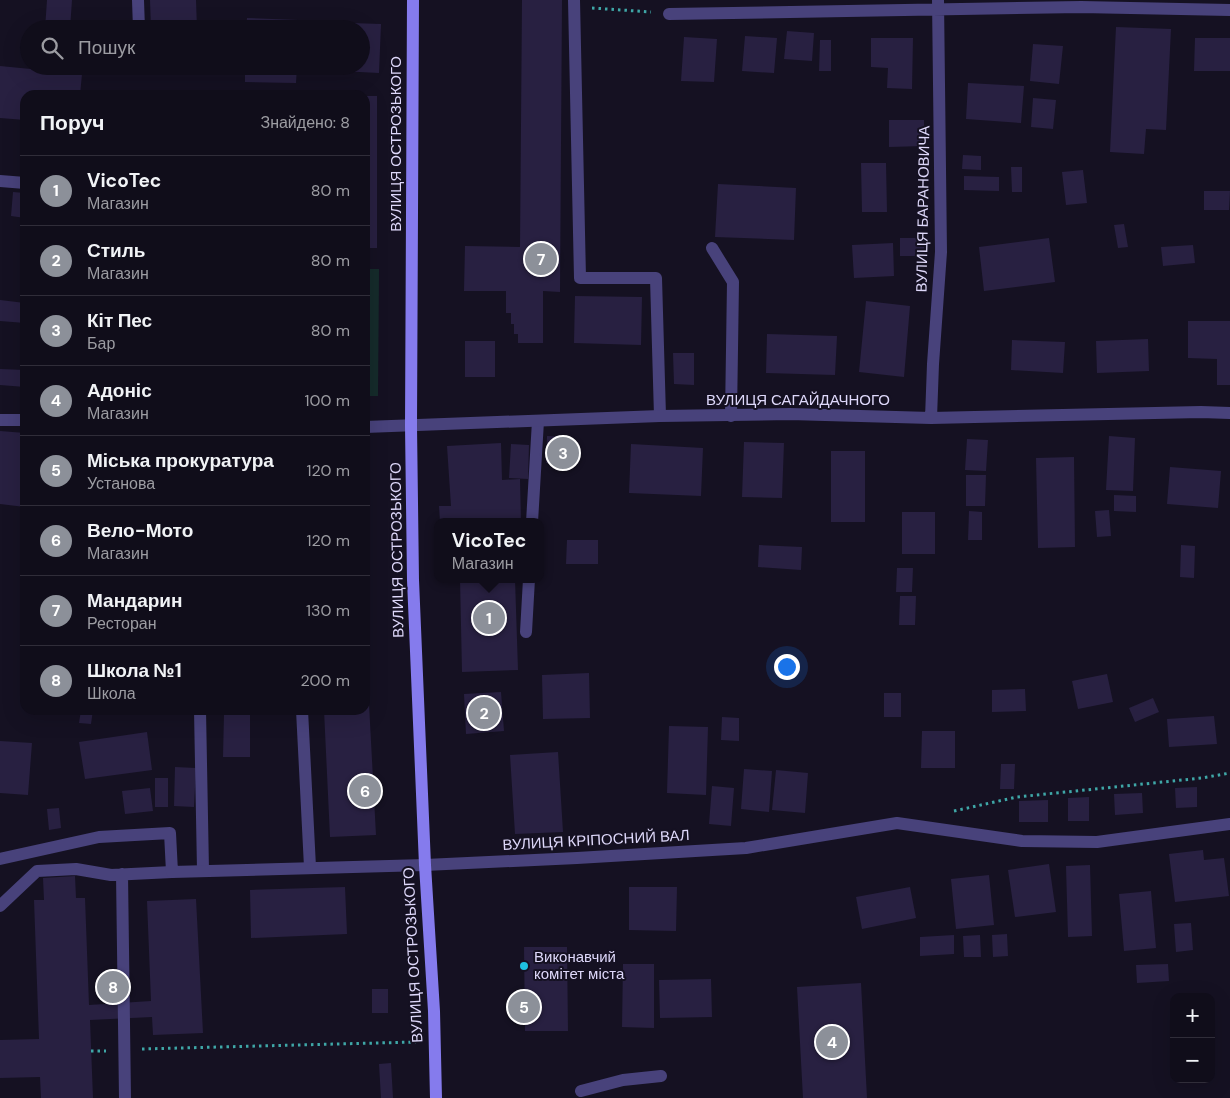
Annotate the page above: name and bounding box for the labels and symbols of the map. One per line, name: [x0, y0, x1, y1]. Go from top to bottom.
street label: ВУЛИЦЯ ОСТРОЗЬКОГО: [386, 56, 406, 232]
street label: ВУЛИЦЯ БАРАНОВИЧА: [912, 125, 934, 293]
pin: 7: [525, 240, 557, 278]
street label: ВУЛИЦЯ САГАЙДАЧНОГО: [706, 390, 890, 410]
pin: 3: [547, 434, 579, 472]
street label: ВУЛИЦЯ ОСТРОЗЬКОГО: [385, 462, 409, 638]
pin: 1: [473, 599, 505, 637]
your location: [774, 654, 800, 680]
pin: 2: [468, 694, 500, 732]
pin: 6: [349, 772, 381, 810]
street label: ВУЛИЦЯ КРІПОСНИЙ ВАЛ: [502, 825, 690, 855]
street label: ВУЛИЦЯ ОСТРОЗЬКОГО: [398, 867, 428, 1043]
place label: Виконавчий комітет міста: [534, 947, 625, 984]
marker: Виконавчий комітет міста: [518, 960, 530, 972]
pin: 8: [97, 968, 129, 1006]
pin: 5: [508, 988, 540, 1026]
pin: 4: [816, 1023, 848, 1061]

